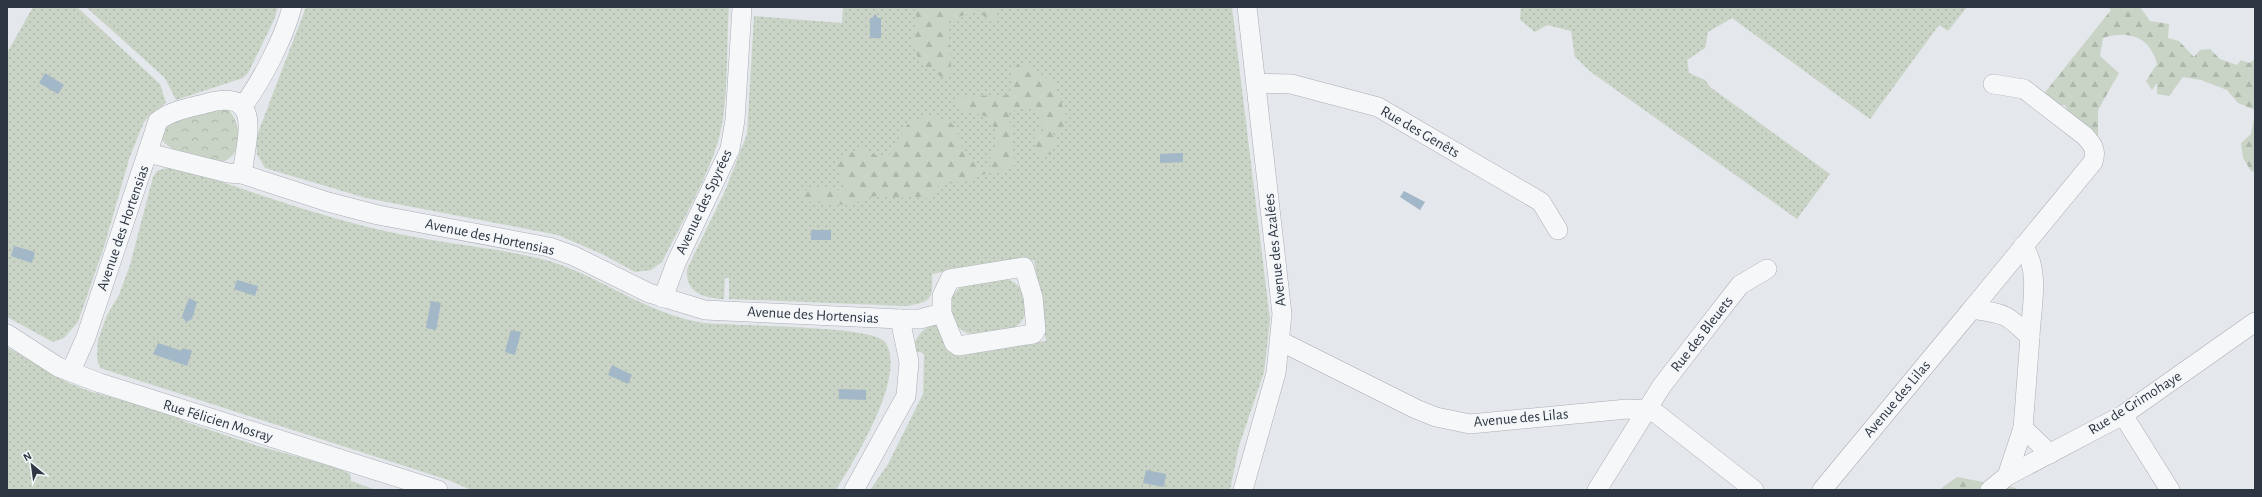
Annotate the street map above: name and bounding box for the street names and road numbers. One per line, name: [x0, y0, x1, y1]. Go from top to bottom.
street label: Rue des Genêts: [1378, 103, 1462, 161]
street label: Avenue des Spyrées: [673, 147, 735, 257]
street label: Avenue des Hortensias: [94, 163, 152, 293]
street label: Avenue des Azalées: [1262, 193, 1288, 307]
street label: Avenue des Hortensias: [424, 216, 556, 258]
street label: Rue des Bleuets: [1668, 293, 1736, 375]
street label: Avenue des Hortensias: [747, 304, 879, 326]
street label: Avenue des Lilas: [1861, 358, 1933, 440]
street label: Rue de Grimohaye: [2086, 368, 2184, 438]
street label: Rue Félicien Mosray: [161, 397, 275, 445]
street label: Avenue des Lilas: [1473, 406, 1569, 430]

